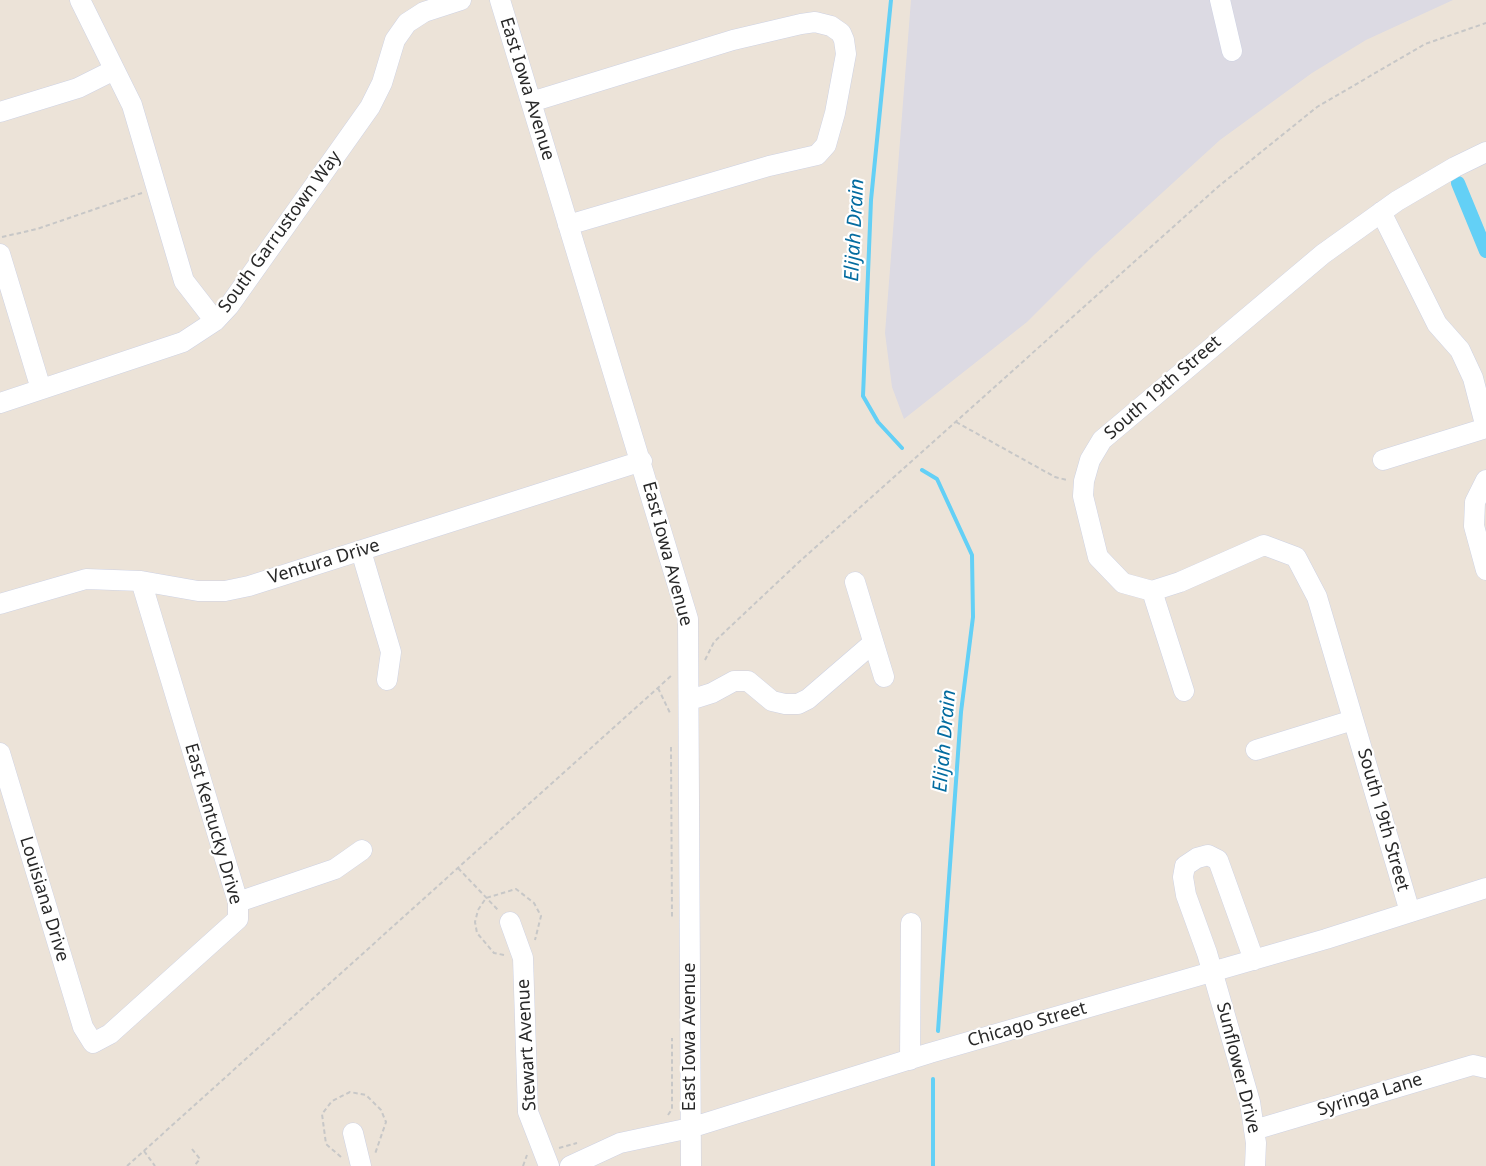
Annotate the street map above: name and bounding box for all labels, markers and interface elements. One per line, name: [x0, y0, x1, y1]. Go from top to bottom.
street label: East Iowa Avenue: [495, 15, 559, 163]
street label: South Garrustown Way: [214, 147, 346, 317]
water label: Elijah Drain: [840, 178, 870, 282]
street label: South 19th Street: [1100, 332, 1226, 444]
street label: East Iowa Avenue: [637, 479, 697, 629]
street label: Ventura Drive: [266, 535, 382, 589]
water label: Elijah Drain: [929, 689, 961, 793]
street label: East Kentucky Drive: [180, 741, 246, 907]
street label: South 19th Street: [1352, 746, 1414, 894]
street label: Louisiana Drive: [15, 834, 73, 964]
street label: East Iowa Avenue: [679, 963, 701, 1111]
street label: Stewart Avenue: [513, 978, 541, 1112]
street label: Chicago Street: [965, 998, 1089, 1052]
street label: Sunflower Drive: [1211, 1000, 1265, 1136]
street label: Syringa Lane: [1315, 1069, 1425, 1121]

